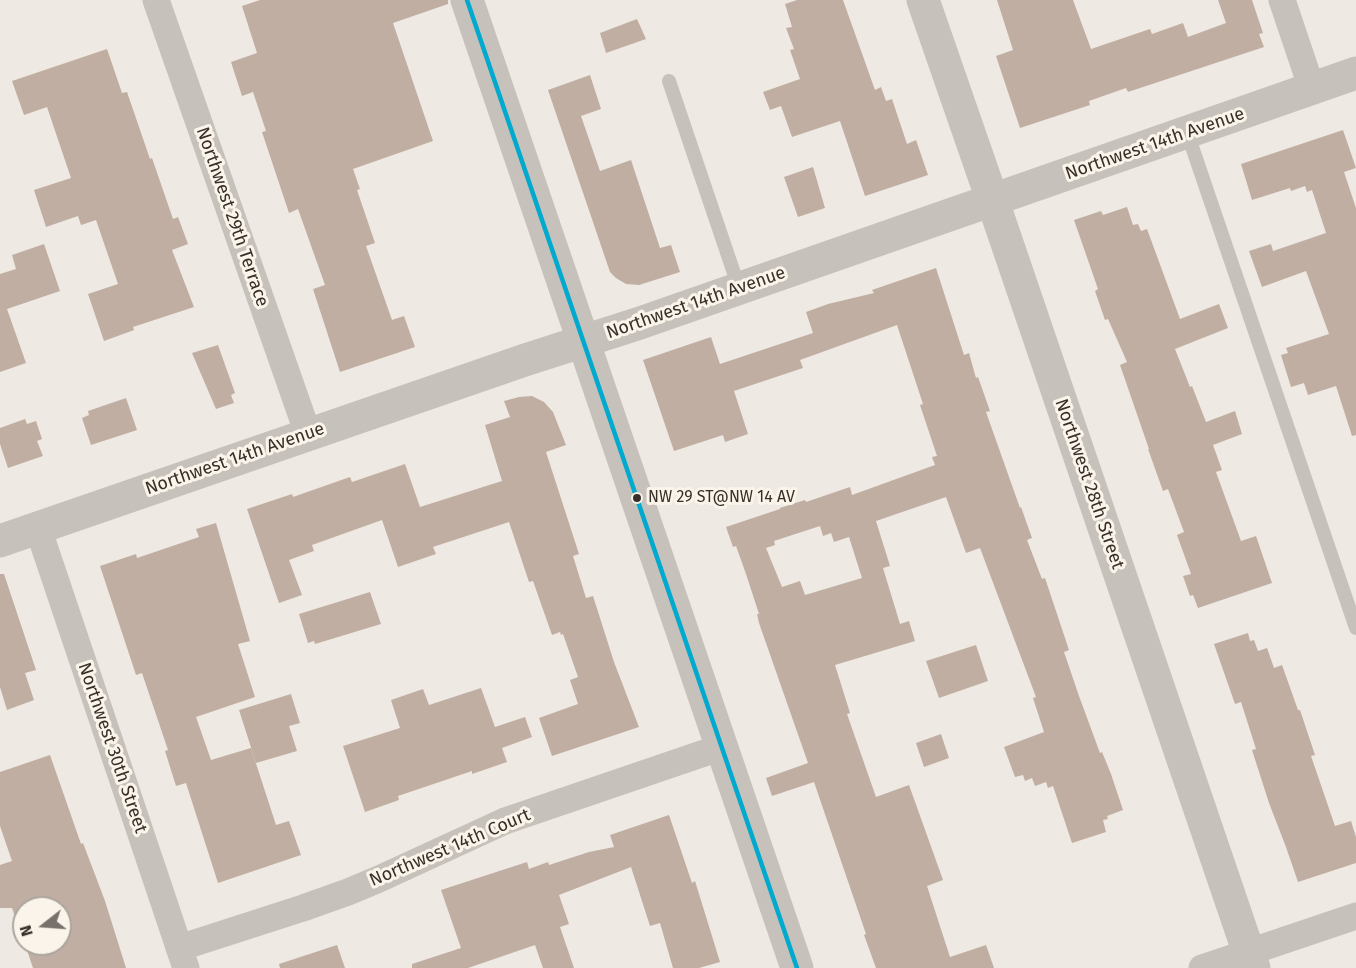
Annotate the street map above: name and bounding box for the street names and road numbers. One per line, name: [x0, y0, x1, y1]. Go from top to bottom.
street label: Northwest 14th Avenue: [1063, 103, 1247, 185]
street label: Northwest 29th Terrace: [191, 124, 273, 310]
street label: Northwest 14th Avenue: [604, 262, 788, 344]
street label: Northwest 28th Street: [1050, 396, 1128, 572]
street label: Northwest 14th Avenue: [143, 418, 327, 500]
street label: Northwest 30th Street: [73, 660, 151, 836]
street label: Northwest 14th Court: [366, 804, 534, 892]

